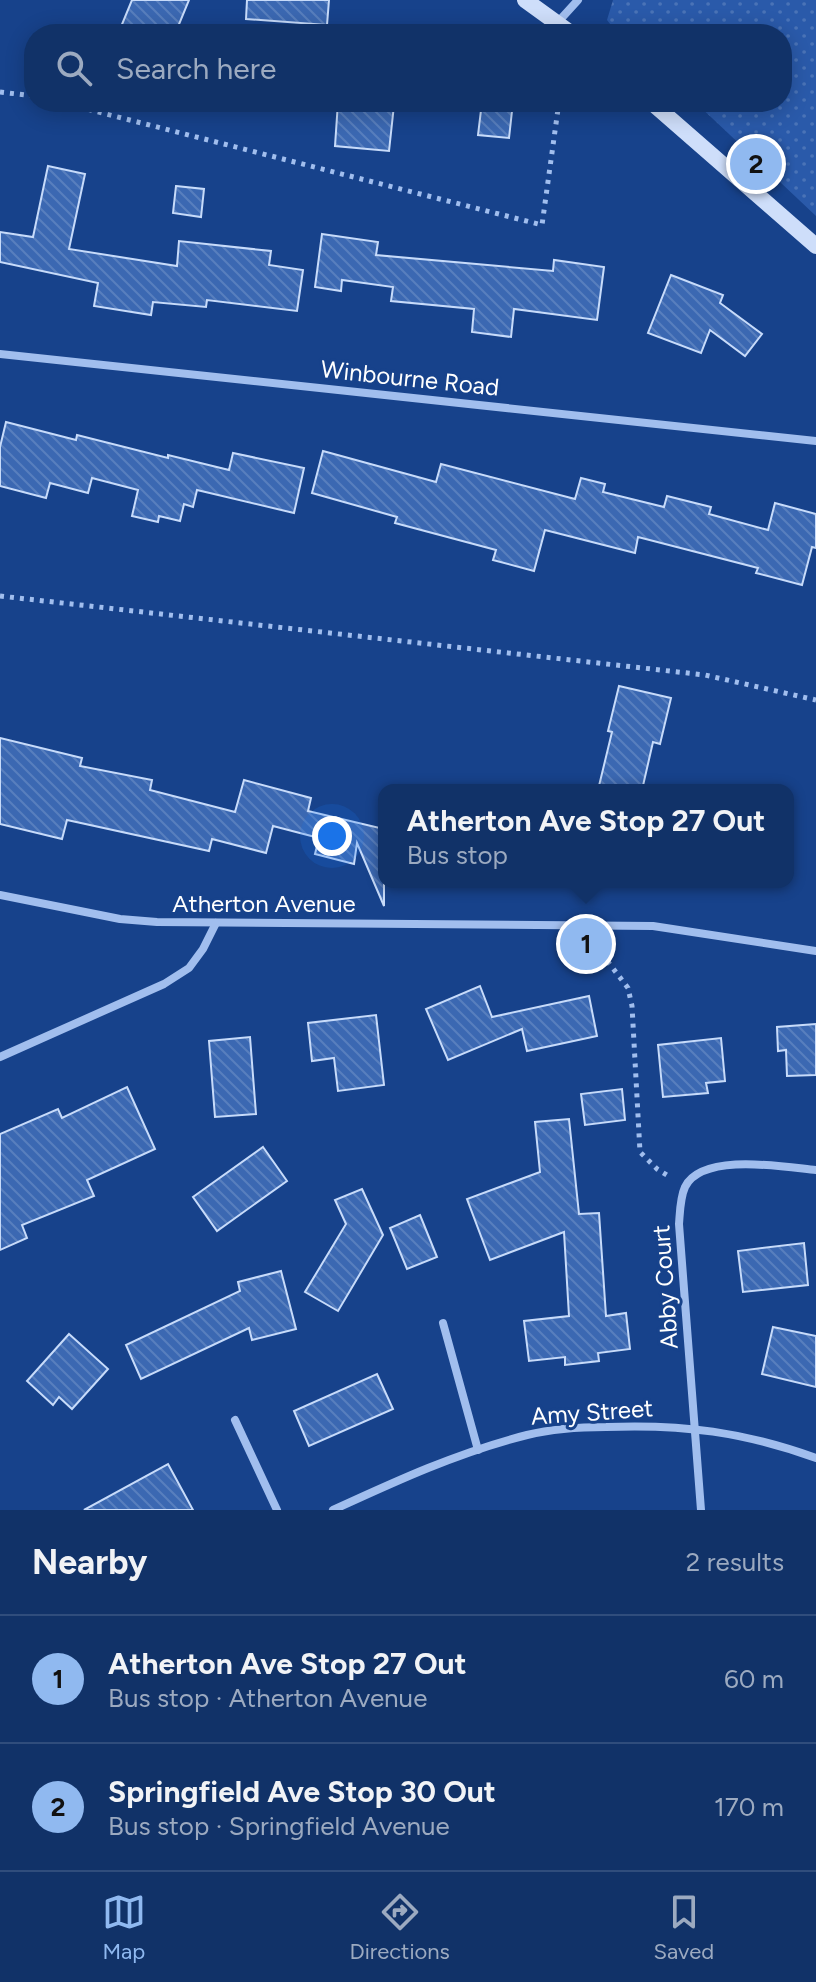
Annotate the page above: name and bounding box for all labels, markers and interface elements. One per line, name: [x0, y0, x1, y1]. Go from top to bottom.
search box: [24, 24, 792, 112]
icon: search: [52, 46, 96, 90]
text: Search here: [116, 50, 276, 87]
pin: 2: [730, 134, 782, 194]
street label: Winbourne Road: [319, 354, 501, 402]
popup: [378, 784, 794, 888]
text: Atherton Ave Stop 27 Out: [407, 802, 765, 839]
your location: [312, 816, 352, 856]
text: Bus stop: [407, 839, 508, 871]
street label: Atherton Avenue: [172, 889, 356, 918]
pin: 1: [560, 914, 612, 974]
street label: Abby Court: [646, 1224, 684, 1350]
street label: Amy Street: [530, 1393, 654, 1431]
text: Nearby: [32, 1542, 147, 1583]
text: 2 results: [686, 1546, 784, 1578]
text: Atherton Ave Stop 27 Out: [108, 1645, 467, 1682]
text: 1: [53, 1663, 63, 1695]
text: 60 m: [724, 1663, 784, 1695]
text: Bus stop · Atherton Avenue: [108, 1682, 427, 1714]
text: Springfield Ave Stop 30 Out: [108, 1773, 496, 1810]
text: 2: [50, 1791, 66, 1823]
text: 170 m: [714, 1791, 784, 1823]
text: Bus stop · Springfield Avenue: [108, 1810, 450, 1842]
tab: Map: [102, 1890, 146, 1965]
tab: Directions: [350, 1890, 450, 1965]
tab: Saved: [653, 1890, 714, 1965]

